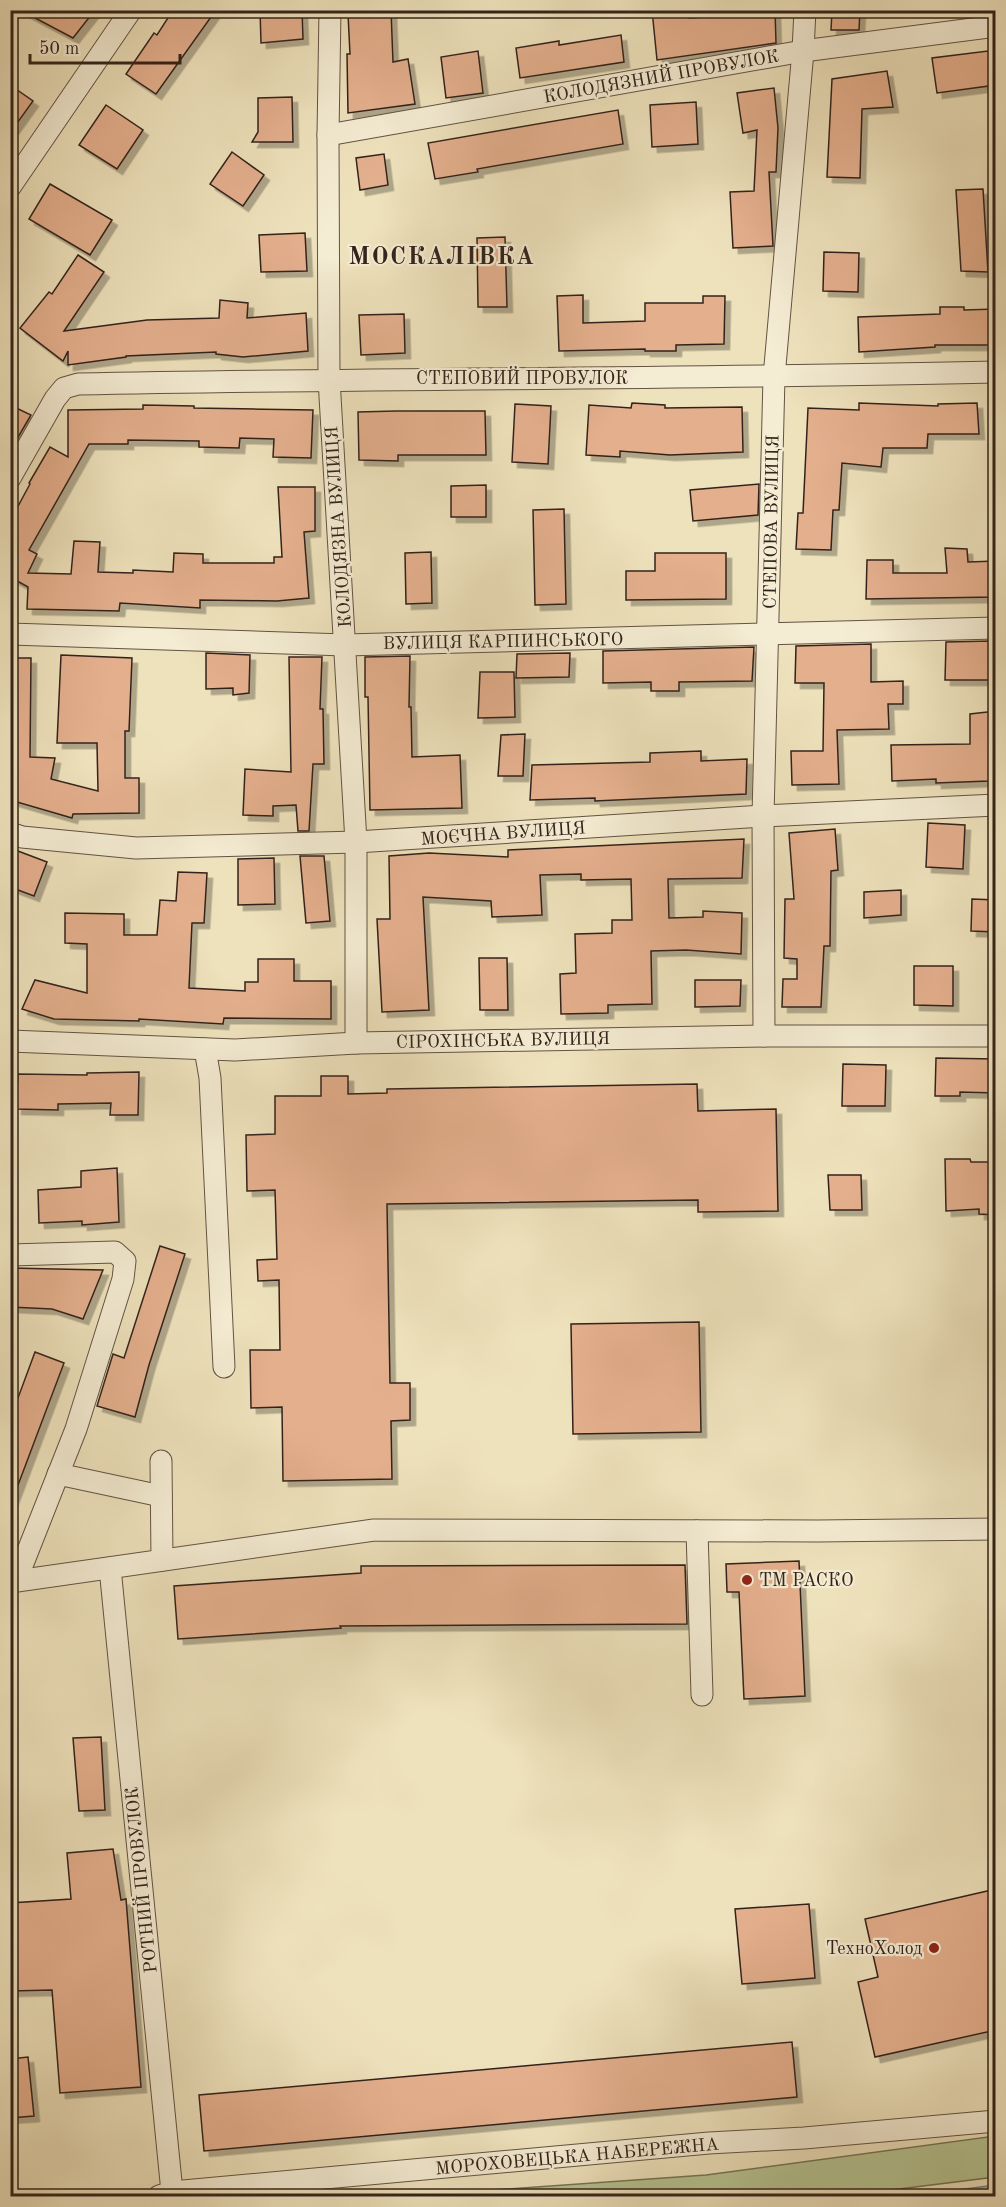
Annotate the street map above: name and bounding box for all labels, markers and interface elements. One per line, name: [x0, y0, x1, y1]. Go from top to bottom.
scale bar: [30, 27, 180, 65]
text: 50 m: [39, 40, 79, 58]
street label: КОЛОДЯЗНИЙ ПРОВУЛОК: [541, 43, 780, 107]
district label: МОСКАЛІВКА: [349, 246, 535, 270]
street label: СТЕПОВИЙ ПРОВУЛОК: [416, 366, 628, 388]
street label: КОЛОДЯЗНА ВУЛИЦЯ: [323, 426, 355, 628]
street label: СТЕПОВА ВУЛИЦЯ: [761, 435, 783, 609]
street label: ВУЛИЦЯ КАРПИНСЬКОГО: [383, 631, 623, 653]
street label: МОЄЧНА ВУЛИЦЯ: [420, 819, 586, 849]
street label: СІРОХІНСЬКА ВУЛИЦЯ: [396, 1030, 610, 1052]
place label: ТМ РАСКО: [759, 1572, 854, 1590]
marker: ТМ РАСКО: [740, 1573, 754, 1587]
street label: РОТНИЙ ПРОВУЛОК: [119, 1786, 161, 1975]
place label: ТехноХолод: [826, 1940, 922, 1958]
marker: ТехноХолод: [927, 1941, 941, 1955]
street label: МОРОХОВЕЦЬКА НАБЕРЕЖНА: [434, 2136, 720, 2178]

